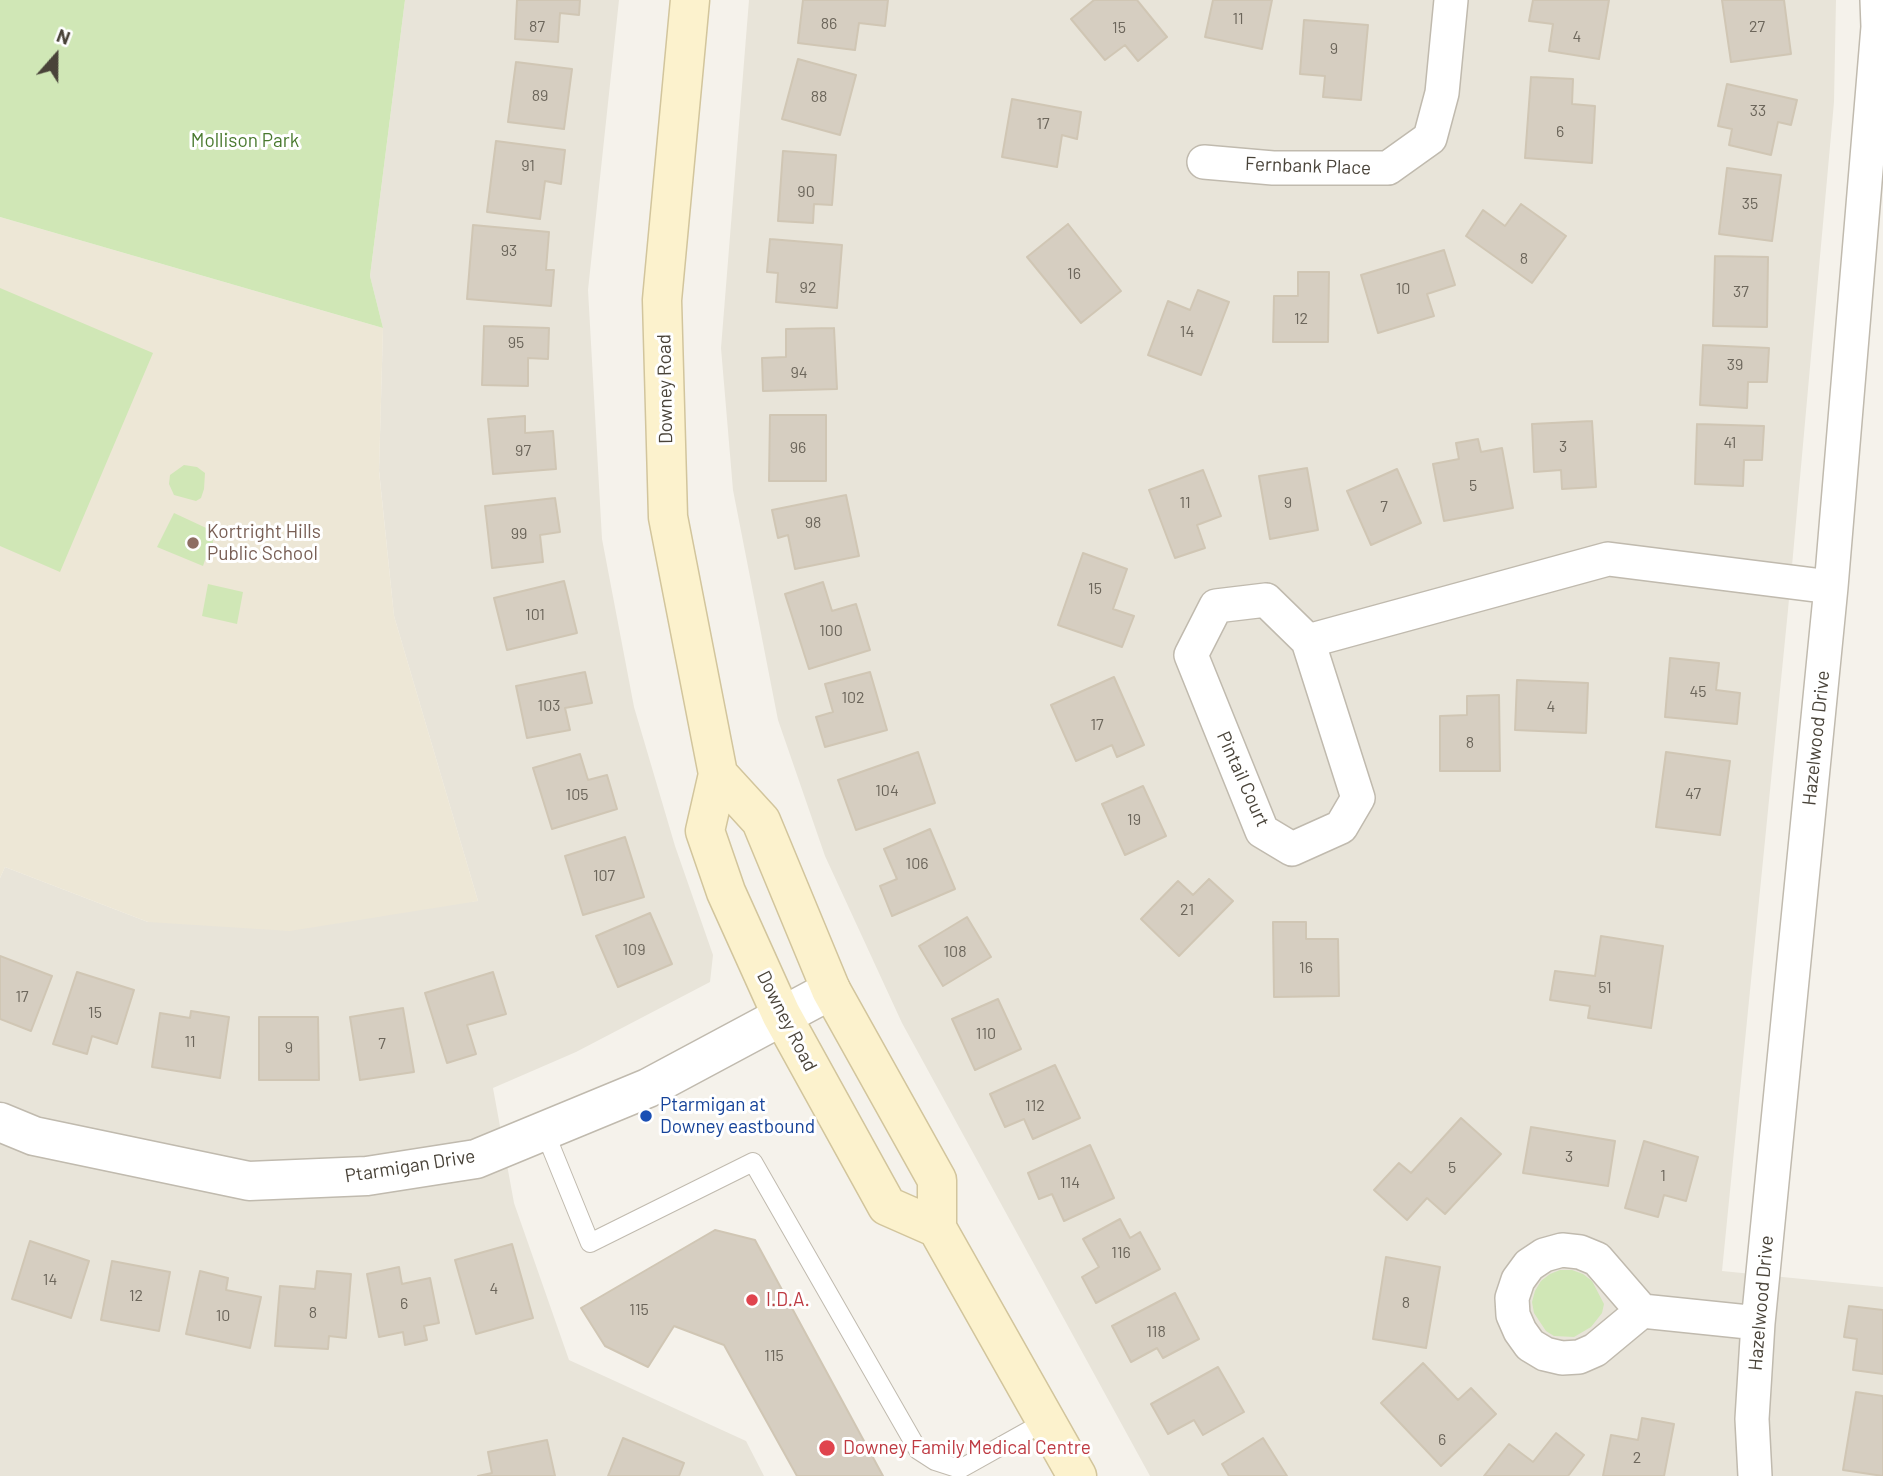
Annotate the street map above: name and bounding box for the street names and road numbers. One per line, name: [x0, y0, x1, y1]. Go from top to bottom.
street label: Fernbank Place: [1245, 152, 1371, 180]
street label: Downey Road: [653, 334, 677, 444]
street label: Hazelwood Drive: [1798, 669, 1834, 807]
street label: Pintail Court: [1212, 728, 1274, 830]
street label: Downey Road: [752, 967, 822, 1075]
street label: Ptarmigan Drive: [343, 1144, 477, 1188]
street label: Hazelwood Drive: [1744, 1234, 1778, 1372]

